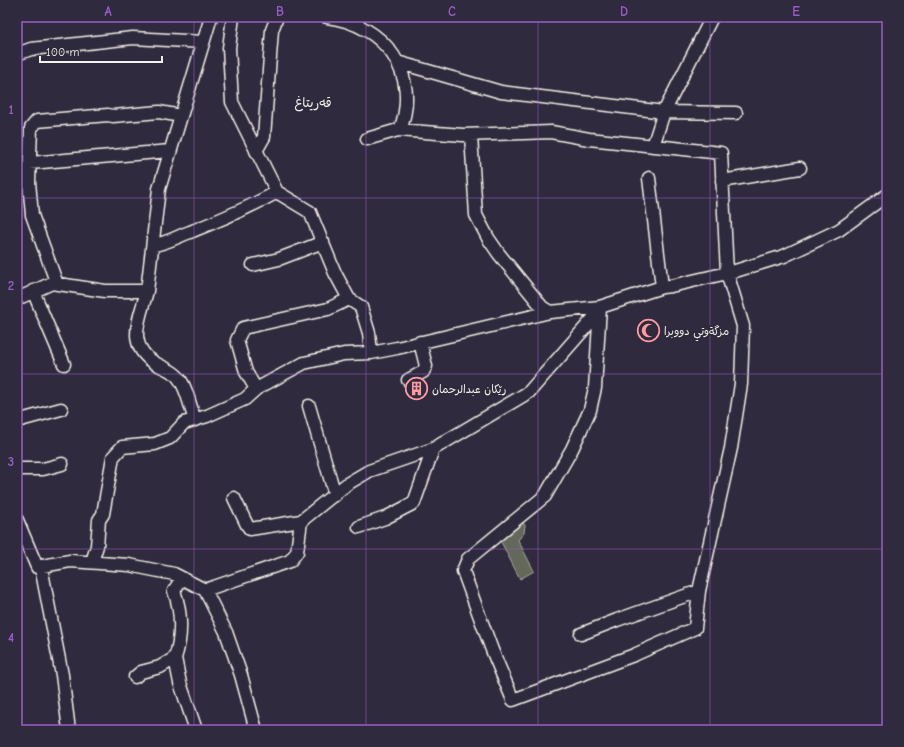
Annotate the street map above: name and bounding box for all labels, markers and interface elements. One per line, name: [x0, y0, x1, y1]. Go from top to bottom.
text: A: [104, 4, 112, 19]
text: B: [276, 4, 284, 19]
text: C: [448, 4, 456, 19]
text: D: [620, 4, 628, 19]
text: E: [792, 4, 800, 19]
scale bar: [40, 38, 162, 64]
text: 100 m: [46, 45, 79, 59]
district label: قەریتاغ: [294, 95, 332, 112]
text: 1: [8, 102, 14, 117]
text: 2: [8, 278, 14, 293]
mosque icon: مزگةوتي دووبرا: [635, 318, 661, 344]
place label: مزگةوتي دووبرا: [664, 325, 729, 342]
building icon: رێكان عبدالرحمان: [404, 376, 430, 402]
place label: رێكان عبدالرحمان: [432, 383, 506, 397]
text: 3: [8, 454, 14, 469]
text: 4: [8, 630, 14, 645]

